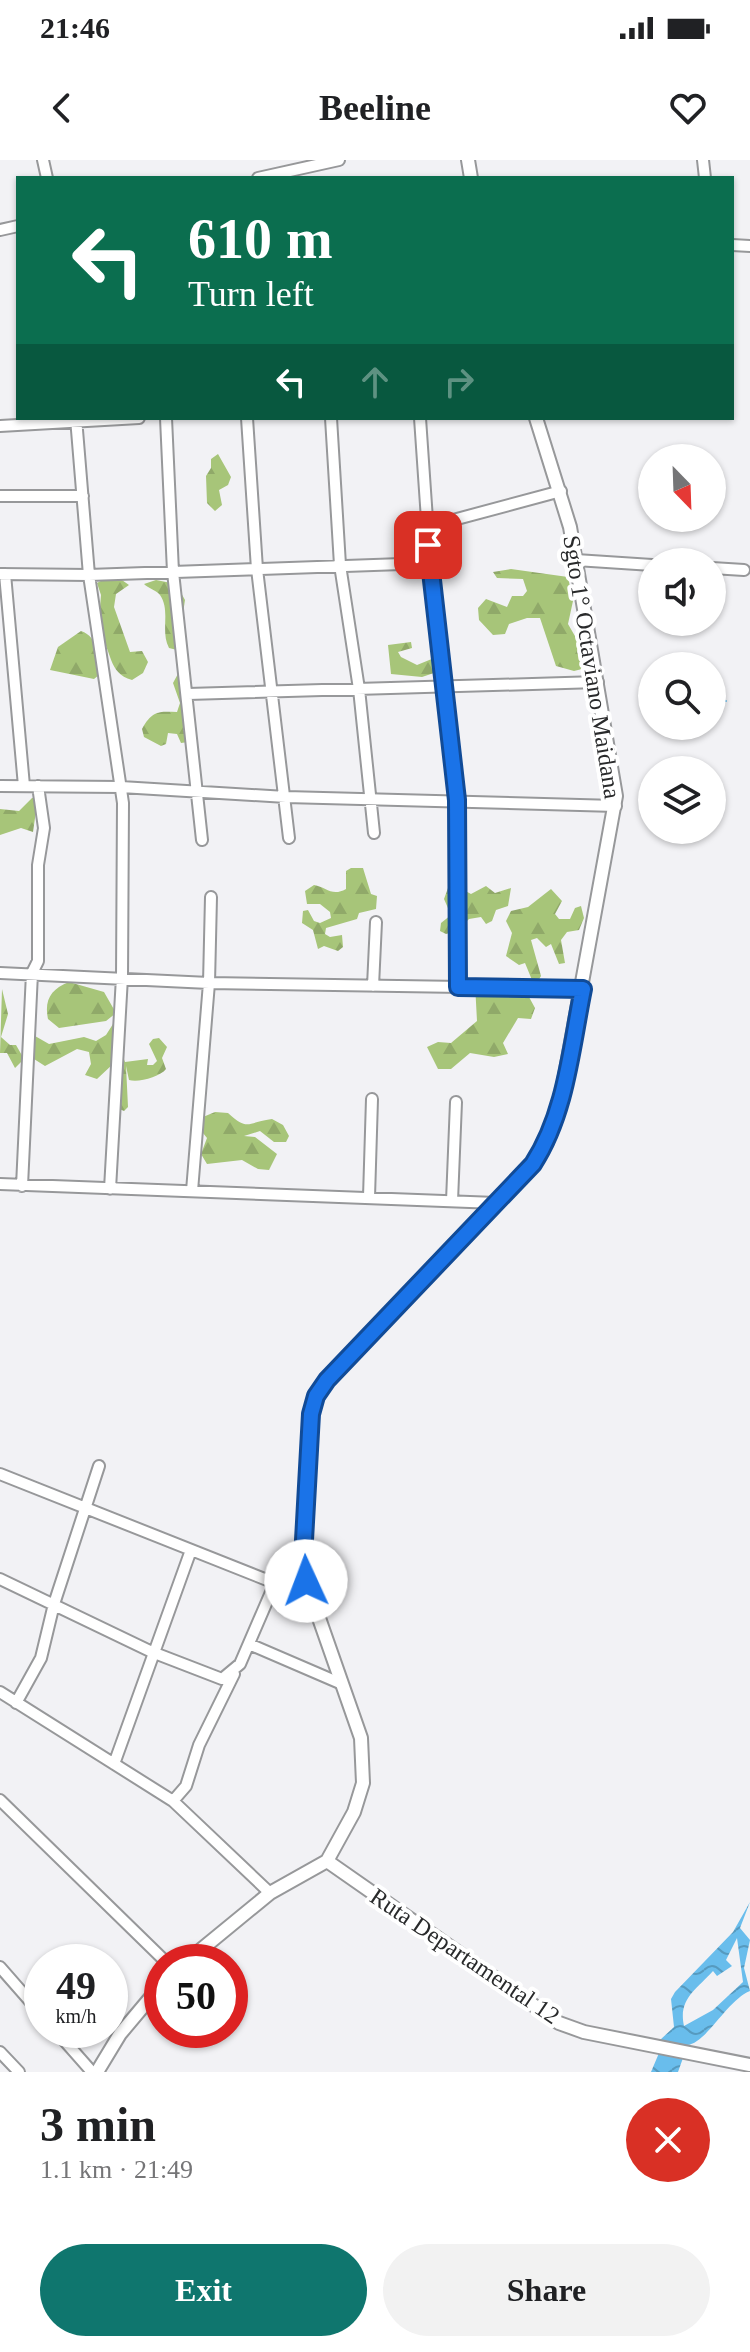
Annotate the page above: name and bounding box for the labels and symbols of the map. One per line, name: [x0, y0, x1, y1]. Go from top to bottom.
north arrow: [638, 444, 726, 532]
pin: [394, 511, 462, 579]
street label: Sgto 1° Octaviano Maidana: [558, 534, 626, 801]
position arrow: [264, 1539, 348, 1623]
street label: Ruta Departamental 12: [365, 1883, 565, 2029]
speed limit sign: 50: [144, 1944, 248, 2048]

